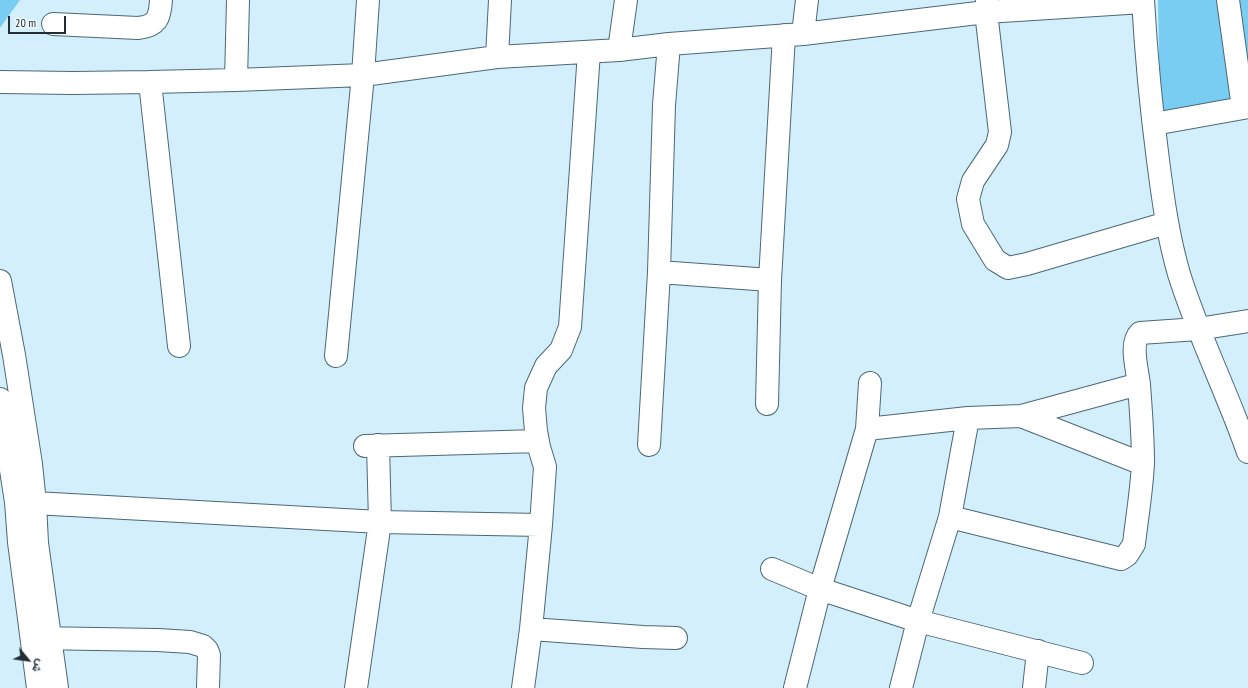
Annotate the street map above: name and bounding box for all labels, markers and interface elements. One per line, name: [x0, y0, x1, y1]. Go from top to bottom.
scale bar: [10, 8, 68, 34]
text: 20 m: [15, 15, 36, 30]
north arrow: [8, 640, 48, 680]
text: ش: [29, 657, 48, 675]

